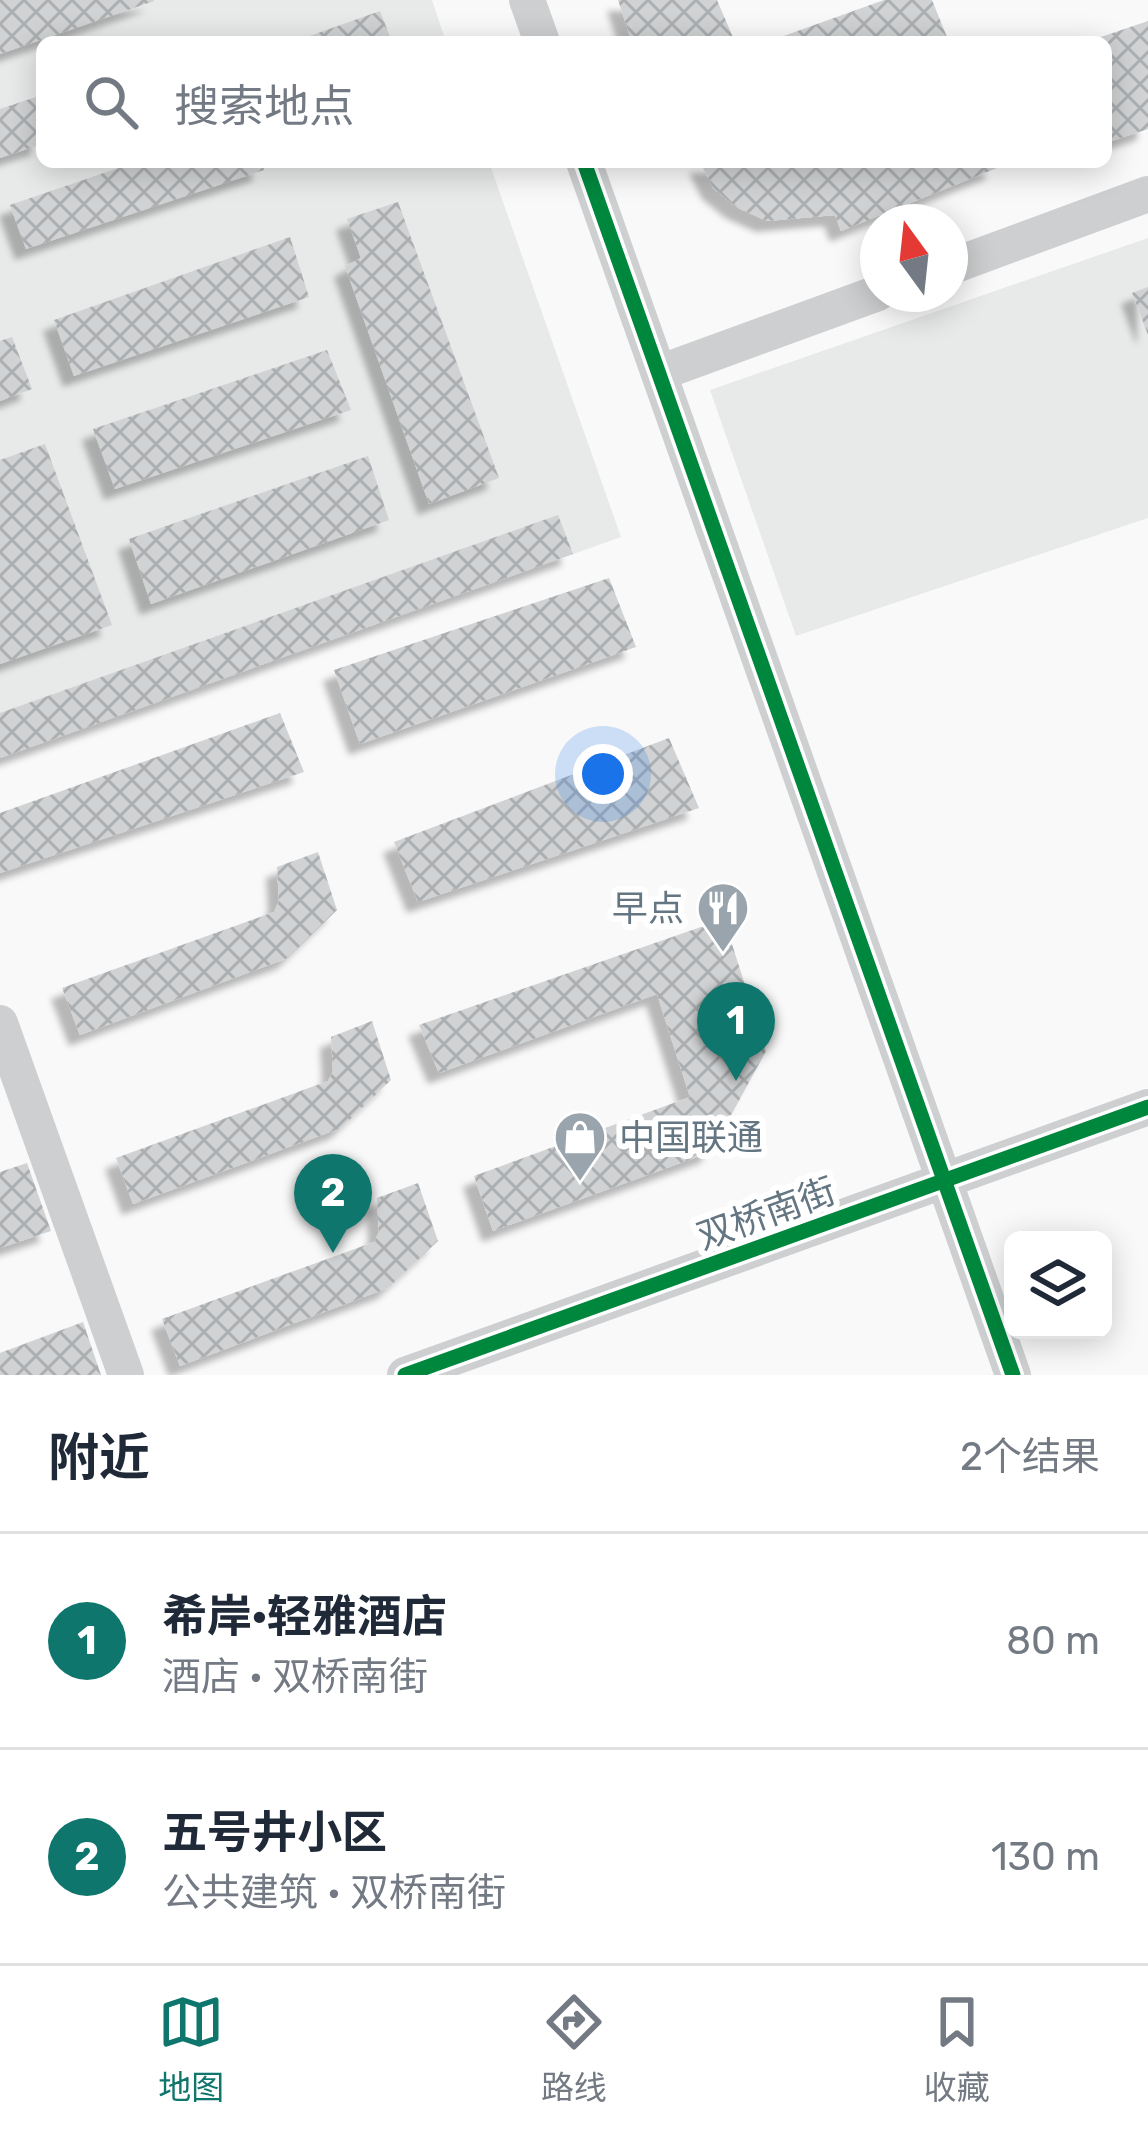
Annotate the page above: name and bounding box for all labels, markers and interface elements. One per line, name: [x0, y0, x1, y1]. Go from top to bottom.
search box: [36, 36, 1112, 168]
icon: search: [78, 69, 144, 135]
text: 搜索地点: [174, 80, 354, 133]
north arrow: [860, 204, 968, 312]
your location: [573, 744, 633, 804]
restaurant icon: 早点: [695, 880, 751, 954]
place label: 早点: [612, 887, 684, 930]
pin: 1: [697, 982, 775, 1081]
shop icon: 中国联通: [552, 1109, 608, 1183]
place label: 中国联通: [619, 1116, 763, 1159]
pin: 2: [294, 1154, 372, 1253]
street label: 双桥南街: [691, 1169, 841, 1258]
map controls: [1004, 1231, 1112, 1339]
button: layers: [1004, 1231, 1112, 1339]
text: 附近: [48, 1427, 150, 1488]
text: 2个结果: [960, 1434, 1100, 1480]
text: 希岸·轻雅酒店: [162, 1590, 447, 1643]
text: 1: [77, 1618, 97, 1664]
text: 80 m: [1006, 1618, 1100, 1664]
text: 酒店 · 双桥南街: [162, 1654, 428, 1700]
text: 五号井小区: [162, 1806, 387, 1859]
text: 2: [74, 1834, 100, 1880]
text: 130 m: [991, 1834, 1100, 1880]
text: 公共建筑 · 双桥南街: [162, 1870, 506, 1916]
tab: 地图: [158, 1989, 224, 2109]
tab: 路线: [541, 1989, 607, 2109]
tab: 收藏: [924, 1989, 990, 2109]

